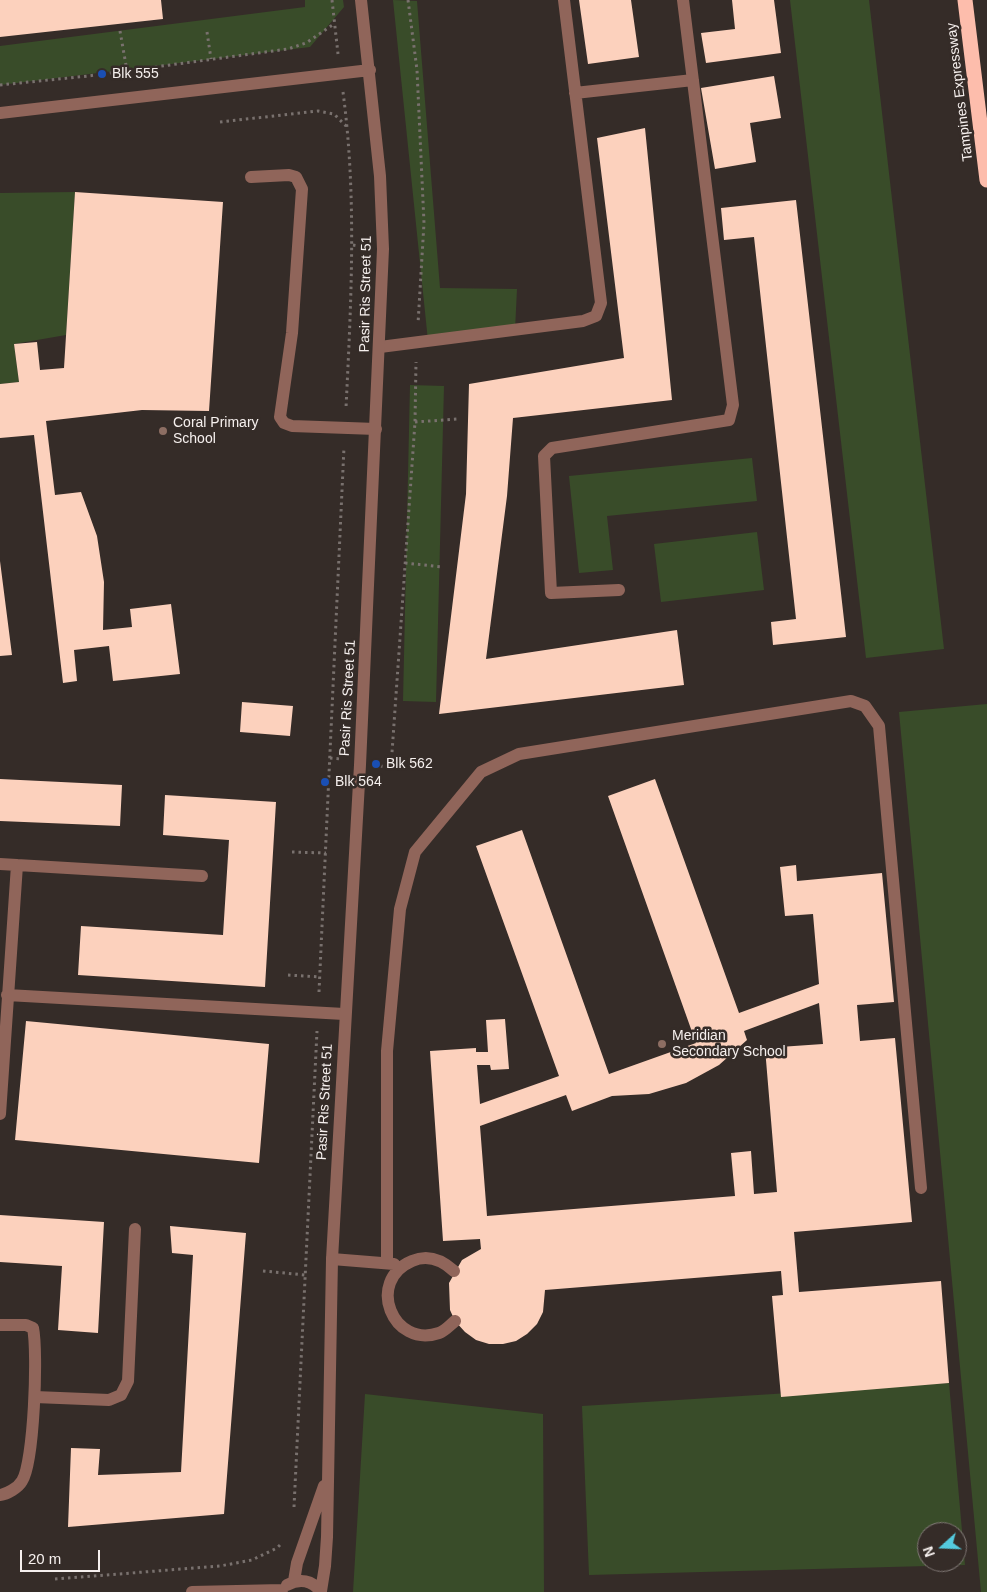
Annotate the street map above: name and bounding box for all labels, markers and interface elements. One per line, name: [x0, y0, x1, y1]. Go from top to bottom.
street label: Tampines Expressway: [943, 22, 977, 162]
place label: Blk 555: [112, 66, 159, 82]
marker: Blk 555: [96, 68, 108, 80]
street label: Pasir Ris Street 51: [357, 236, 375, 352]
place label: Coral Primary School: [173, 415, 259, 448]
marker: Coral Primary School: [157, 425, 169, 437]
street label: Pasir Ris Street 51: [337, 639, 359, 757]
place label: Blk 562: [386, 756, 433, 772]
marker: Blk 562: [370, 758, 382, 770]
place label: Blk 564: [335, 774, 382, 790]
marker: Blk 564: [319, 776, 331, 788]
place label: Meridian Secondary School: [672, 1028, 786, 1060]
marker: Meridian Secondary School: [656, 1038, 668, 1050]
street label: Pasir Ris Street 51: [314, 1043, 336, 1161]
north arrow: [917, 1522, 967, 1572]
scale bar: [22, 1540, 102, 1572]
text: N: [920, 1544, 938, 1559]
text: 20 m: [28, 1550, 61, 1567]

